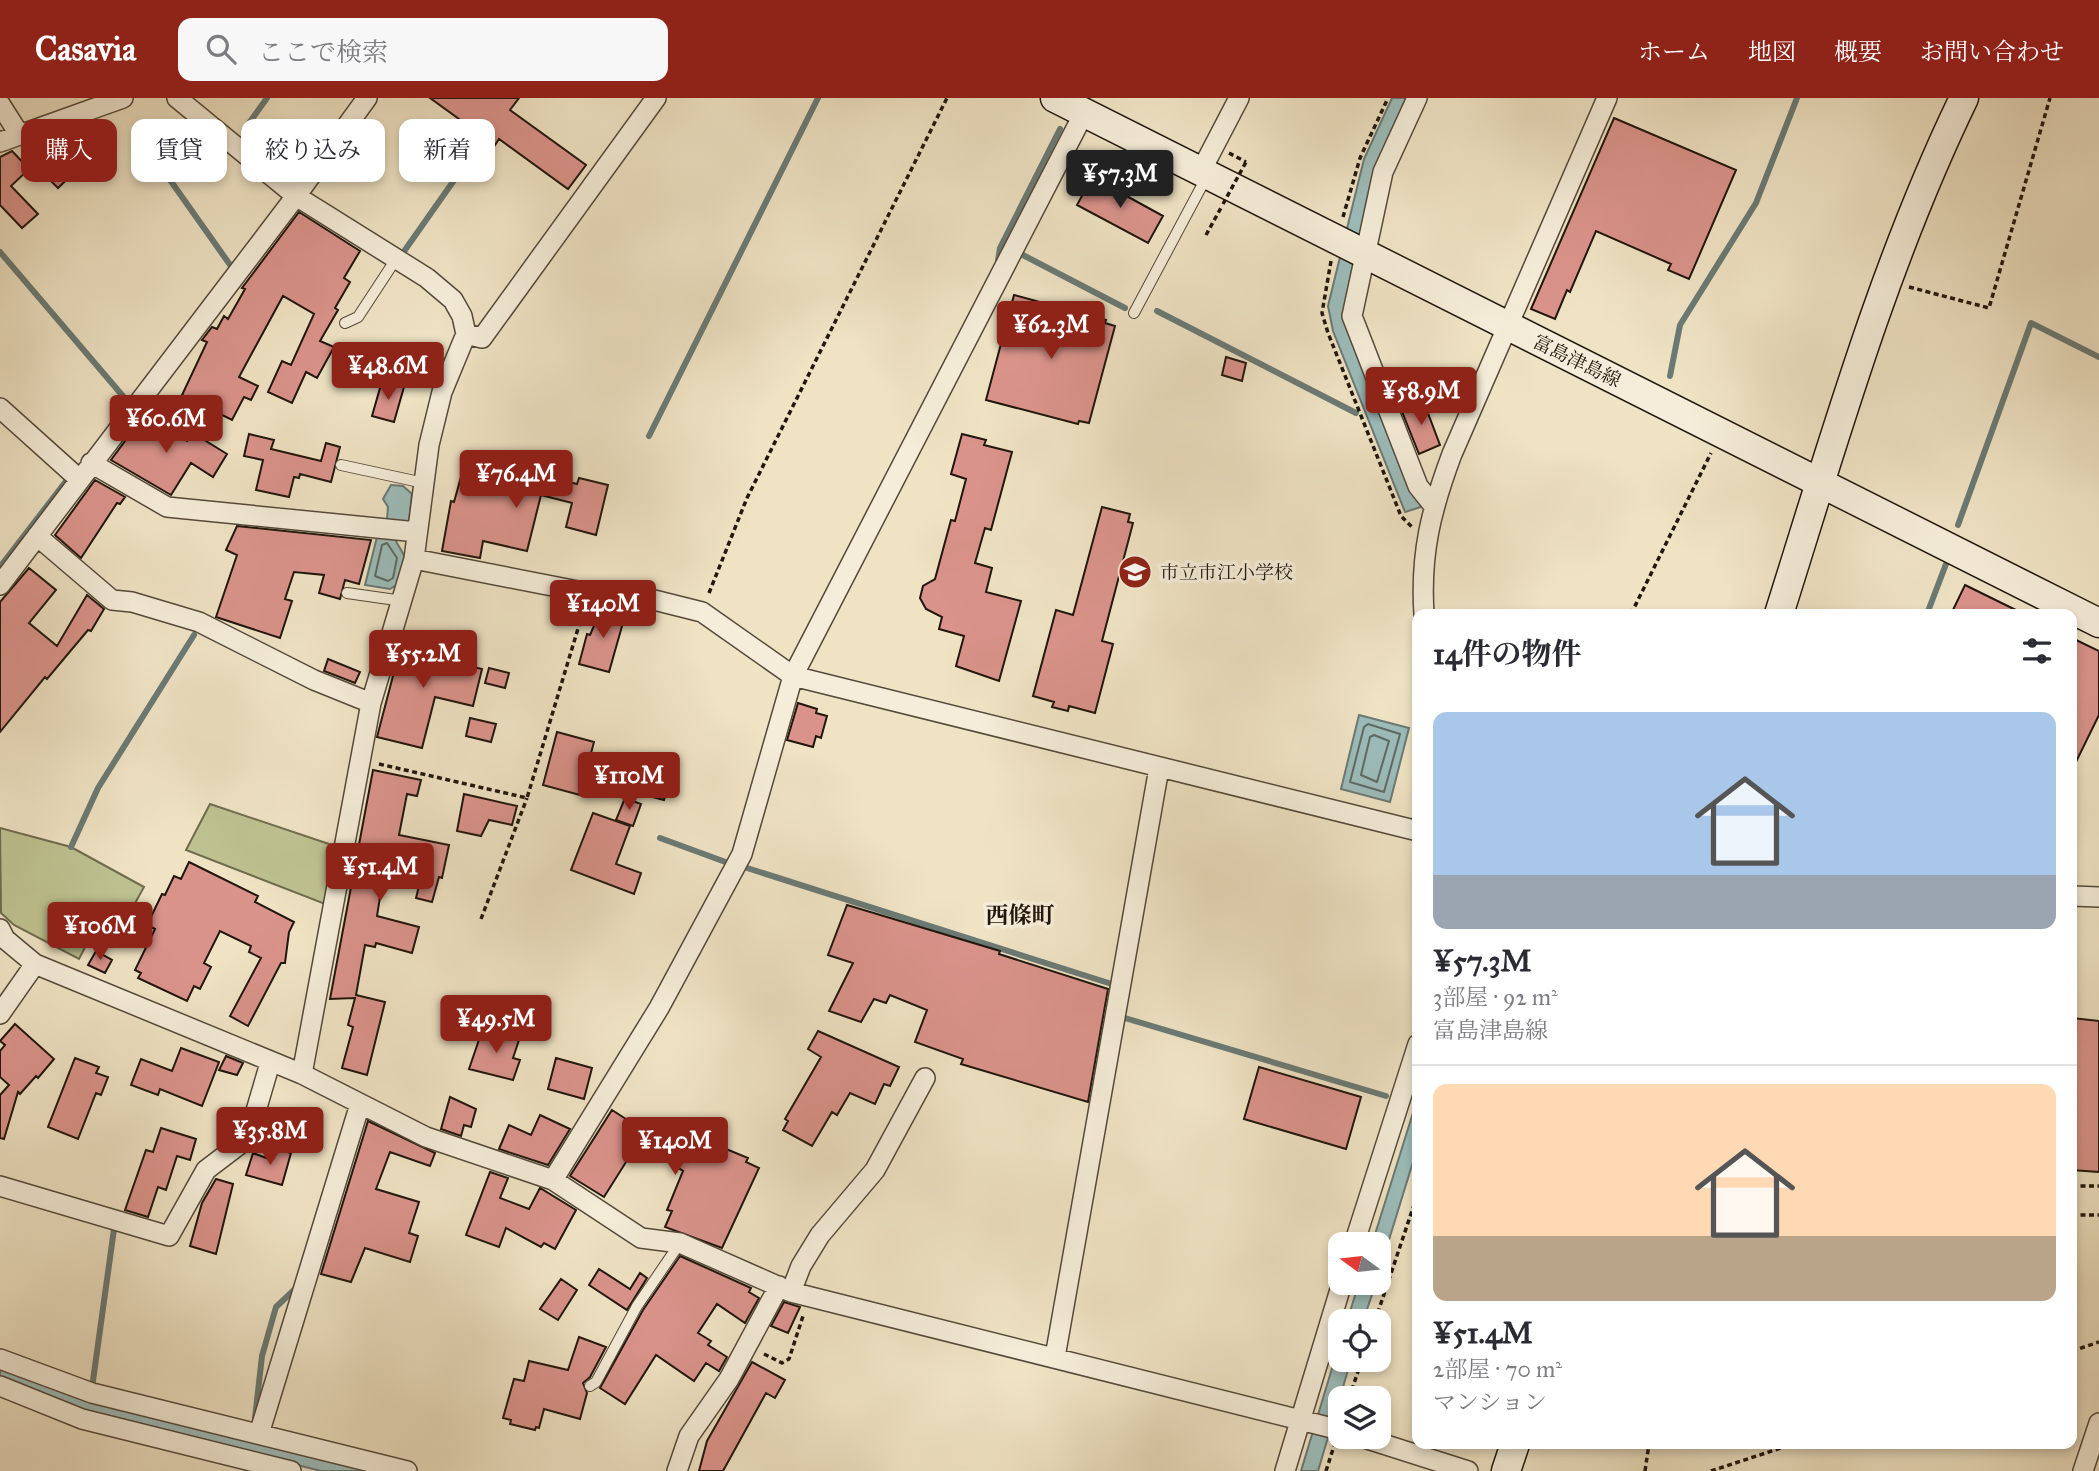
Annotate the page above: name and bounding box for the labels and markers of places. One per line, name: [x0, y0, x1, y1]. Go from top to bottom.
pin: ¥57.3M: [1063, 150, 1177, 210]
pin: ¥62.3M: [994, 302, 1108, 361]
pin: ¥48.6M: [331, 342, 445, 402]
pin: ¥58.9M: [1364, 368, 1478, 427]
pin: ¥60.6M: [109, 396, 223, 455]
pin: ¥76.4M: [459, 450, 573, 510]
school or university icon: 市立市江小学校: [1116, 553, 1154, 591]
place label: 市立市江小学校: [1160, 561, 1293, 584]
pin: ¥140M: [554, 580, 652, 640]
pin: ¥55.2M: [366, 630, 480, 690]
pin: ¥110M: [580, 752, 678, 812]
pin: ¥51.4M: [323, 844, 437, 903]
pin: ¥106M: [51, 902, 149, 962]
pin: ¥49.5M: [439, 996, 553, 1055]
pin: ¥35.8M: [213, 1108, 327, 1167]
pin: ¥140M: [626, 1118, 724, 1177]

